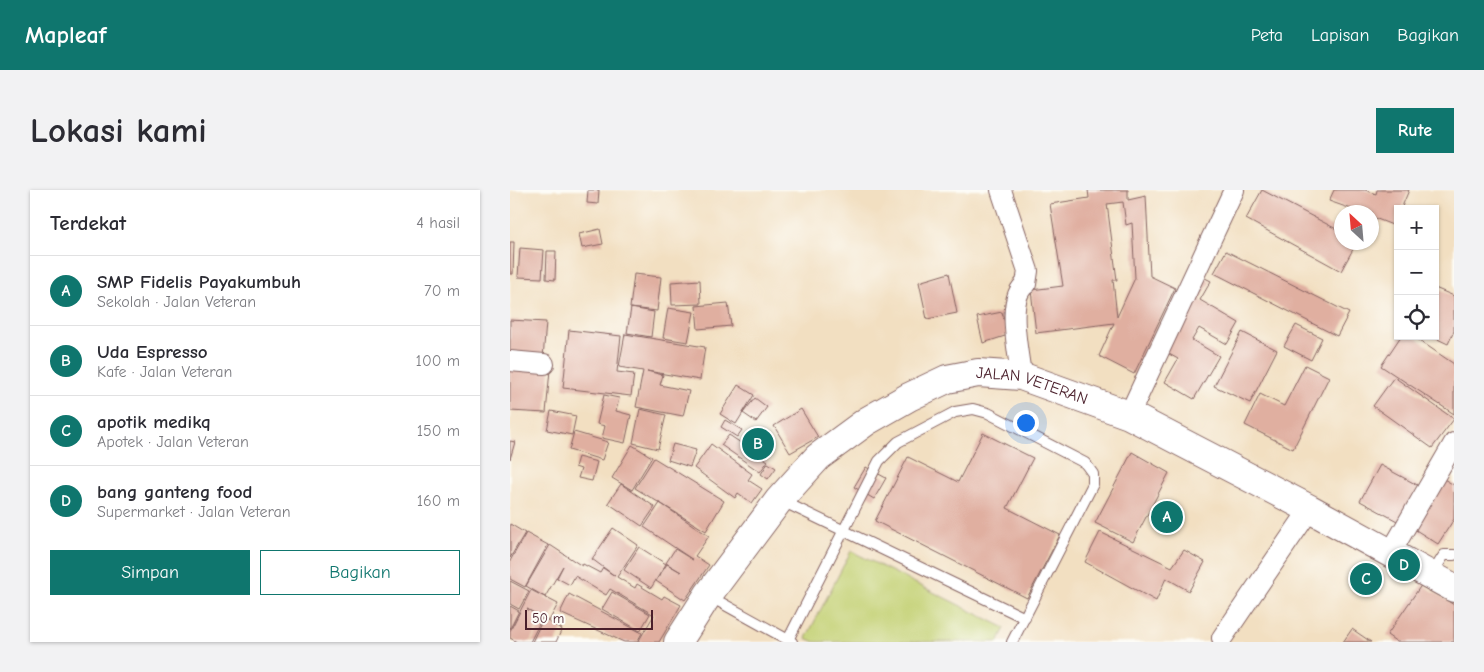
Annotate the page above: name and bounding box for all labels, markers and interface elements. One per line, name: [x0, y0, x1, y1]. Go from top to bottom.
text: Mapleaf: [25, 21, 106, 49]
text: Peta: [1251, 25, 1283, 46]
text: Lapisan: [1311, 25, 1369, 46]
text: Bagikan: [1397, 25, 1459, 46]
button: Rute: [1376, 108, 1454, 153]
text: Lokasi kami: [30, 110, 207, 151]
north arrow: [1334, 205, 1379, 250]
map controls: [1394, 205, 1439, 340]
button: +: [1394, 205, 1439, 250]
text: Terdekat: [50, 211, 126, 235]
text: 4 hasil: [416, 214, 460, 232]
button: −: [1394, 250, 1439, 295]
text: SMP Fidelis Payakumbuh: [97, 271, 301, 293]
text: A: [62, 282, 70, 300]
text: 70 m: [424, 282, 460, 300]
text: Sekolah · Jalan Veteran: [97, 293, 256, 311]
button: locate: [1394, 295, 1439, 340]
text: Uda Espresso: [97, 341, 208, 363]
text: B: [61, 352, 71, 370]
text: 100 m: [416, 352, 460, 370]
text: Kafe · Jalan Veteran: [97, 363, 232, 381]
street label: JALAN VETERAN: [975, 364, 1090, 408]
your location: [1013, 410, 1039, 436]
text: apotik medikq: [97, 411, 211, 433]
text: C: [61, 422, 71, 440]
text: 150 m: [417, 422, 460, 440]
pin: B: [742, 425, 774, 463]
text: Apotek · Jalan Veteran: [97, 433, 249, 451]
text: bang ganteng food: [97, 481, 252, 503]
text: D: [61, 492, 71, 510]
text: 160 m: [417, 492, 460, 510]
pin: A: [1151, 498, 1183, 536]
text: Supermarket · Jalan Veteran: [97, 503, 291, 521]
pin: D: [1388, 546, 1420, 584]
button: Simpan: [50, 550, 250, 595]
button: Bagikan: [260, 550, 460, 595]
pin: C: [1350, 560, 1382, 598]
scale bar: [525, 607, 652, 630]
text: 50 m: [532, 610, 564, 627]

